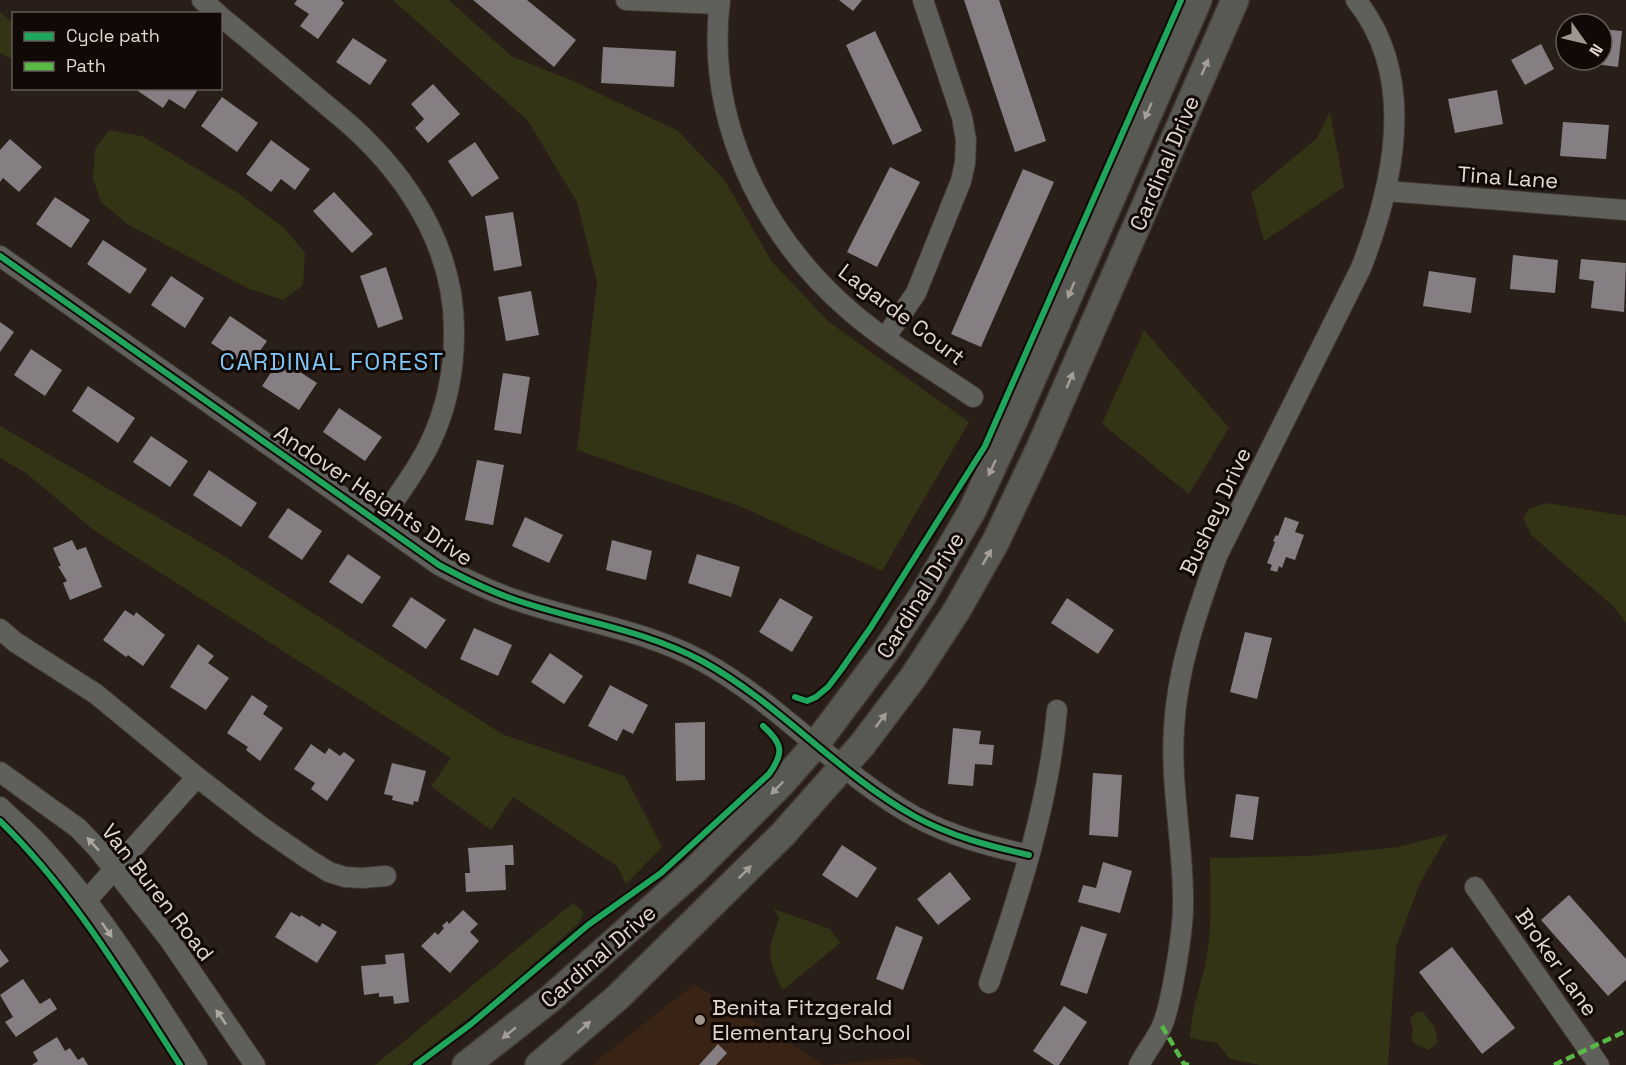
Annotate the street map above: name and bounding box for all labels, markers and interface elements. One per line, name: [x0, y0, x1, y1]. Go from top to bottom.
legend: [12, 12, 222, 90]
north arrow: [1554, 12, 1614, 72]
text: Cycle path: [66, 24, 160, 47]
text: N: [1584, 40, 1608, 60]
text: Path: [66, 54, 106, 77]
one-way arrow: [1201, 58, 1210, 75]
street label: Cardinal Drive: [1123, 91, 1205, 235]
one-way arrow: [1143, 102, 1153, 120]
street label: Tina Lane: [1457, 160, 1559, 194]
street label: Lagarde Court: [833, 257, 971, 371]
one-way arrow: [1066, 281, 1075, 299]
district label: CARDINAL FOREST: [219, 346, 445, 377]
one-way arrow: [1065, 372, 1074, 389]
street label: Andover Heights Drive: [269, 418, 479, 572]
street label: Bushey Drive: [1173, 443, 1257, 579]
one-way arrow: [987, 460, 996, 477]
street label: Cardinal Drive: [870, 526, 970, 664]
one-way arrow: [982, 548, 992, 565]
one-way arrow: [875, 713, 887, 729]
one-way arrow: [770, 780, 784, 795]
street label: Van Buren Road: [96, 818, 220, 966]
one-way arrow: [87, 837, 100, 852]
one-way arrow: [737, 865, 751, 879]
street label: Cardinal Drive: [534, 898, 662, 1014]
street label: Broker Lane: [1510, 903, 1604, 1021]
one-way arrow: [101, 921, 113, 937]
place label: Benita Fitzgerald Elementary School: [712, 993, 911, 1046]
one-way arrow: [215, 1010, 227, 1026]
marker: Benita Fitzgerald Elementary School: [693, 1013, 707, 1027]
one-way arrow: [576, 1021, 591, 1034]
one-way arrow: [501, 1026, 516, 1039]

